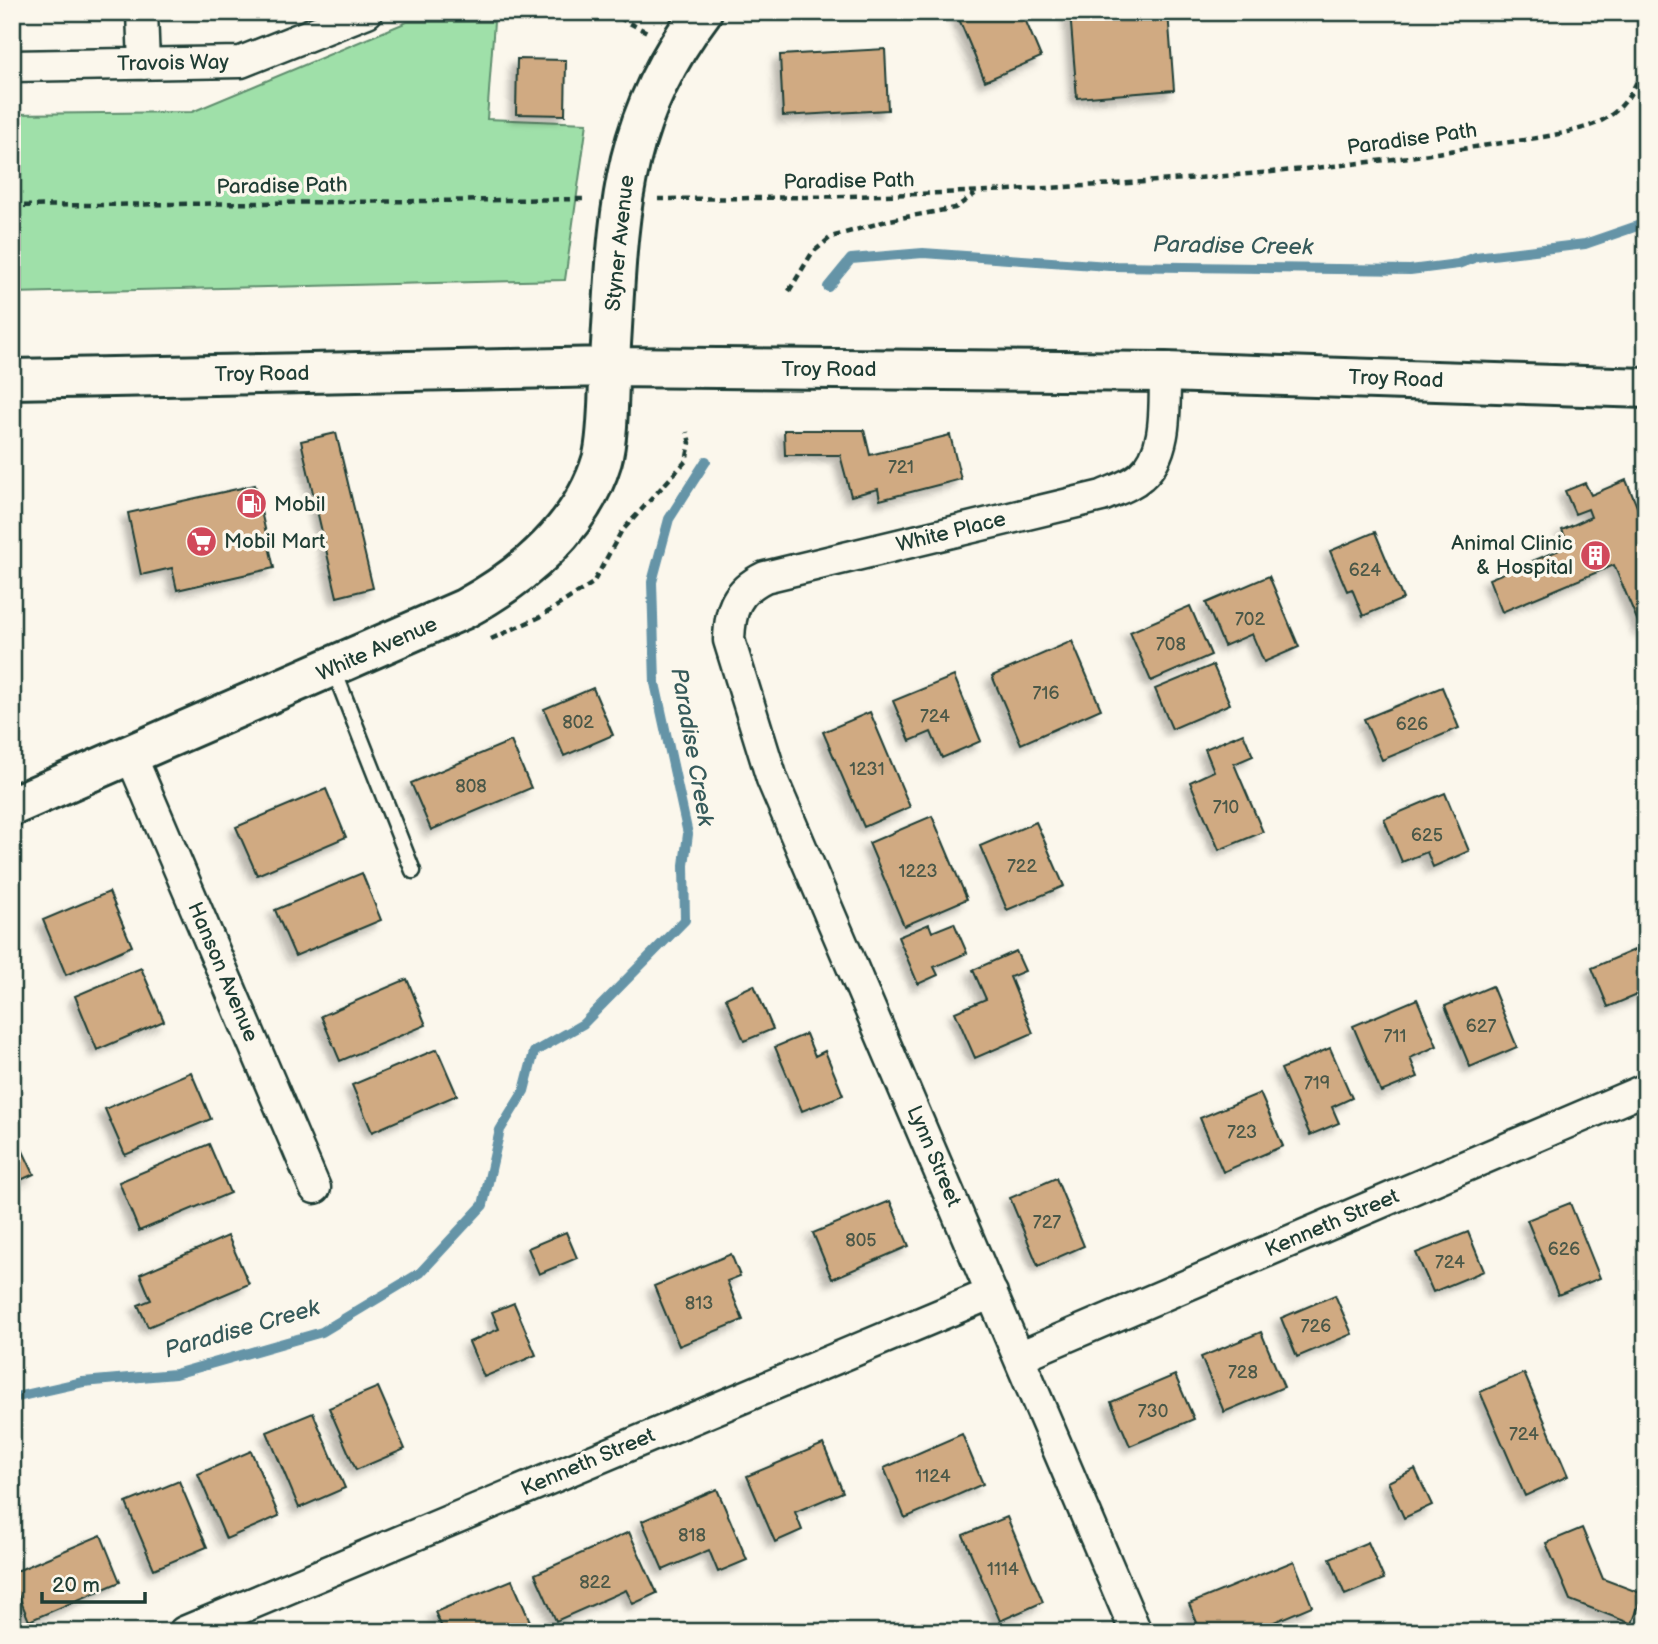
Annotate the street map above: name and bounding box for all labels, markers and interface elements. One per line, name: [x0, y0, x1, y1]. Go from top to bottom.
street label: Travois Way: [117, 50, 230, 76]
street label: Paradise Path: [1345, 117, 1479, 161]
street label: Paradise Path: [783, 167, 915, 195]
street label: Paradise Path: [216, 172, 348, 200]
street label: Styner Avenue: [600, 174, 640, 312]
water label: Paradise Creek: [1153, 231, 1314, 261]
street label: Troy Road: [782, 357, 876, 382]
street label: Troy Road: [214, 361, 310, 387]
street label: Troy Road: [1348, 365, 1444, 393]
house number: 721: [888, 457, 914, 478]
fuel station icon: Mobil: [234, 487, 268, 521]
place label: Mobil: [274, 492, 325, 517]
street label: White Place: [894, 506, 1008, 558]
supermarket icon: Mobil Mart: [184, 524, 218, 558]
place label: Mobil Mart: [224, 529, 326, 554]
place label: Animal Clinic & Hospital: [1451, 531, 1573, 580]
building icon: Animal Clinic & Hospital: [1579, 538, 1613, 572]
house number: 624: [1349, 560, 1381, 581]
house number: 702: [1235, 609, 1265, 630]
street label: White Avenue: [313, 611, 441, 687]
house number: 708: [1156, 634, 1186, 655]
water label: Paradise Creek: [664, 666, 720, 829]
house number: 716: [1033, 683, 1059, 704]
house number: 724: [920, 706, 950, 727]
house number: 802: [562, 712, 594, 733]
house number: 626: [1396, 714, 1428, 735]
house number: 1231: [849, 759, 885, 780]
house number: 808: [455, 776, 487, 797]
house number: 710: [1213, 797, 1239, 818]
house number: 625: [1411, 825, 1443, 846]
house number: 722: [1007, 856, 1037, 877]
house number: 1223: [899, 861, 937, 882]
street label: Hanson Avenue: [182, 898, 264, 1046]
house number: 627: [1466, 1016, 1496, 1037]
house number: 711: [1384, 1026, 1406, 1047]
house number: 719: [1304, 1073, 1330, 1094]
street label: Lynn Street: [902, 1102, 967, 1211]
house number: 723: [1227, 1122, 1257, 1143]
street label: Kenneth Street: [1261, 1183, 1403, 1262]
house number: 727: [1033, 1212, 1061, 1233]
house number: 805: [845, 1230, 877, 1251]
house number: 626: [1548, 1239, 1580, 1260]
house number: 724: [1435, 1252, 1465, 1273]
water label: Paradise Creek: [161, 1293, 324, 1365]
house number: 813: [685, 1293, 713, 1314]
house number: 726: [1301, 1316, 1331, 1337]
house number: 728: [1228, 1362, 1258, 1383]
house number: 730: [1138, 1401, 1168, 1422]
street label: Kenneth Street: [517, 1422, 659, 1501]
house number: 724: [1509, 1424, 1539, 1445]
house number: 1124: [915, 1466, 951, 1487]
house number: 818: [678, 1525, 706, 1546]
house number: 1114: [987, 1559, 1019, 1580]
scale bar: [42, 1560, 145, 1604]
house number: 822: [579, 1572, 611, 1593]
text: 20 m: [52, 1573, 100, 1598]

